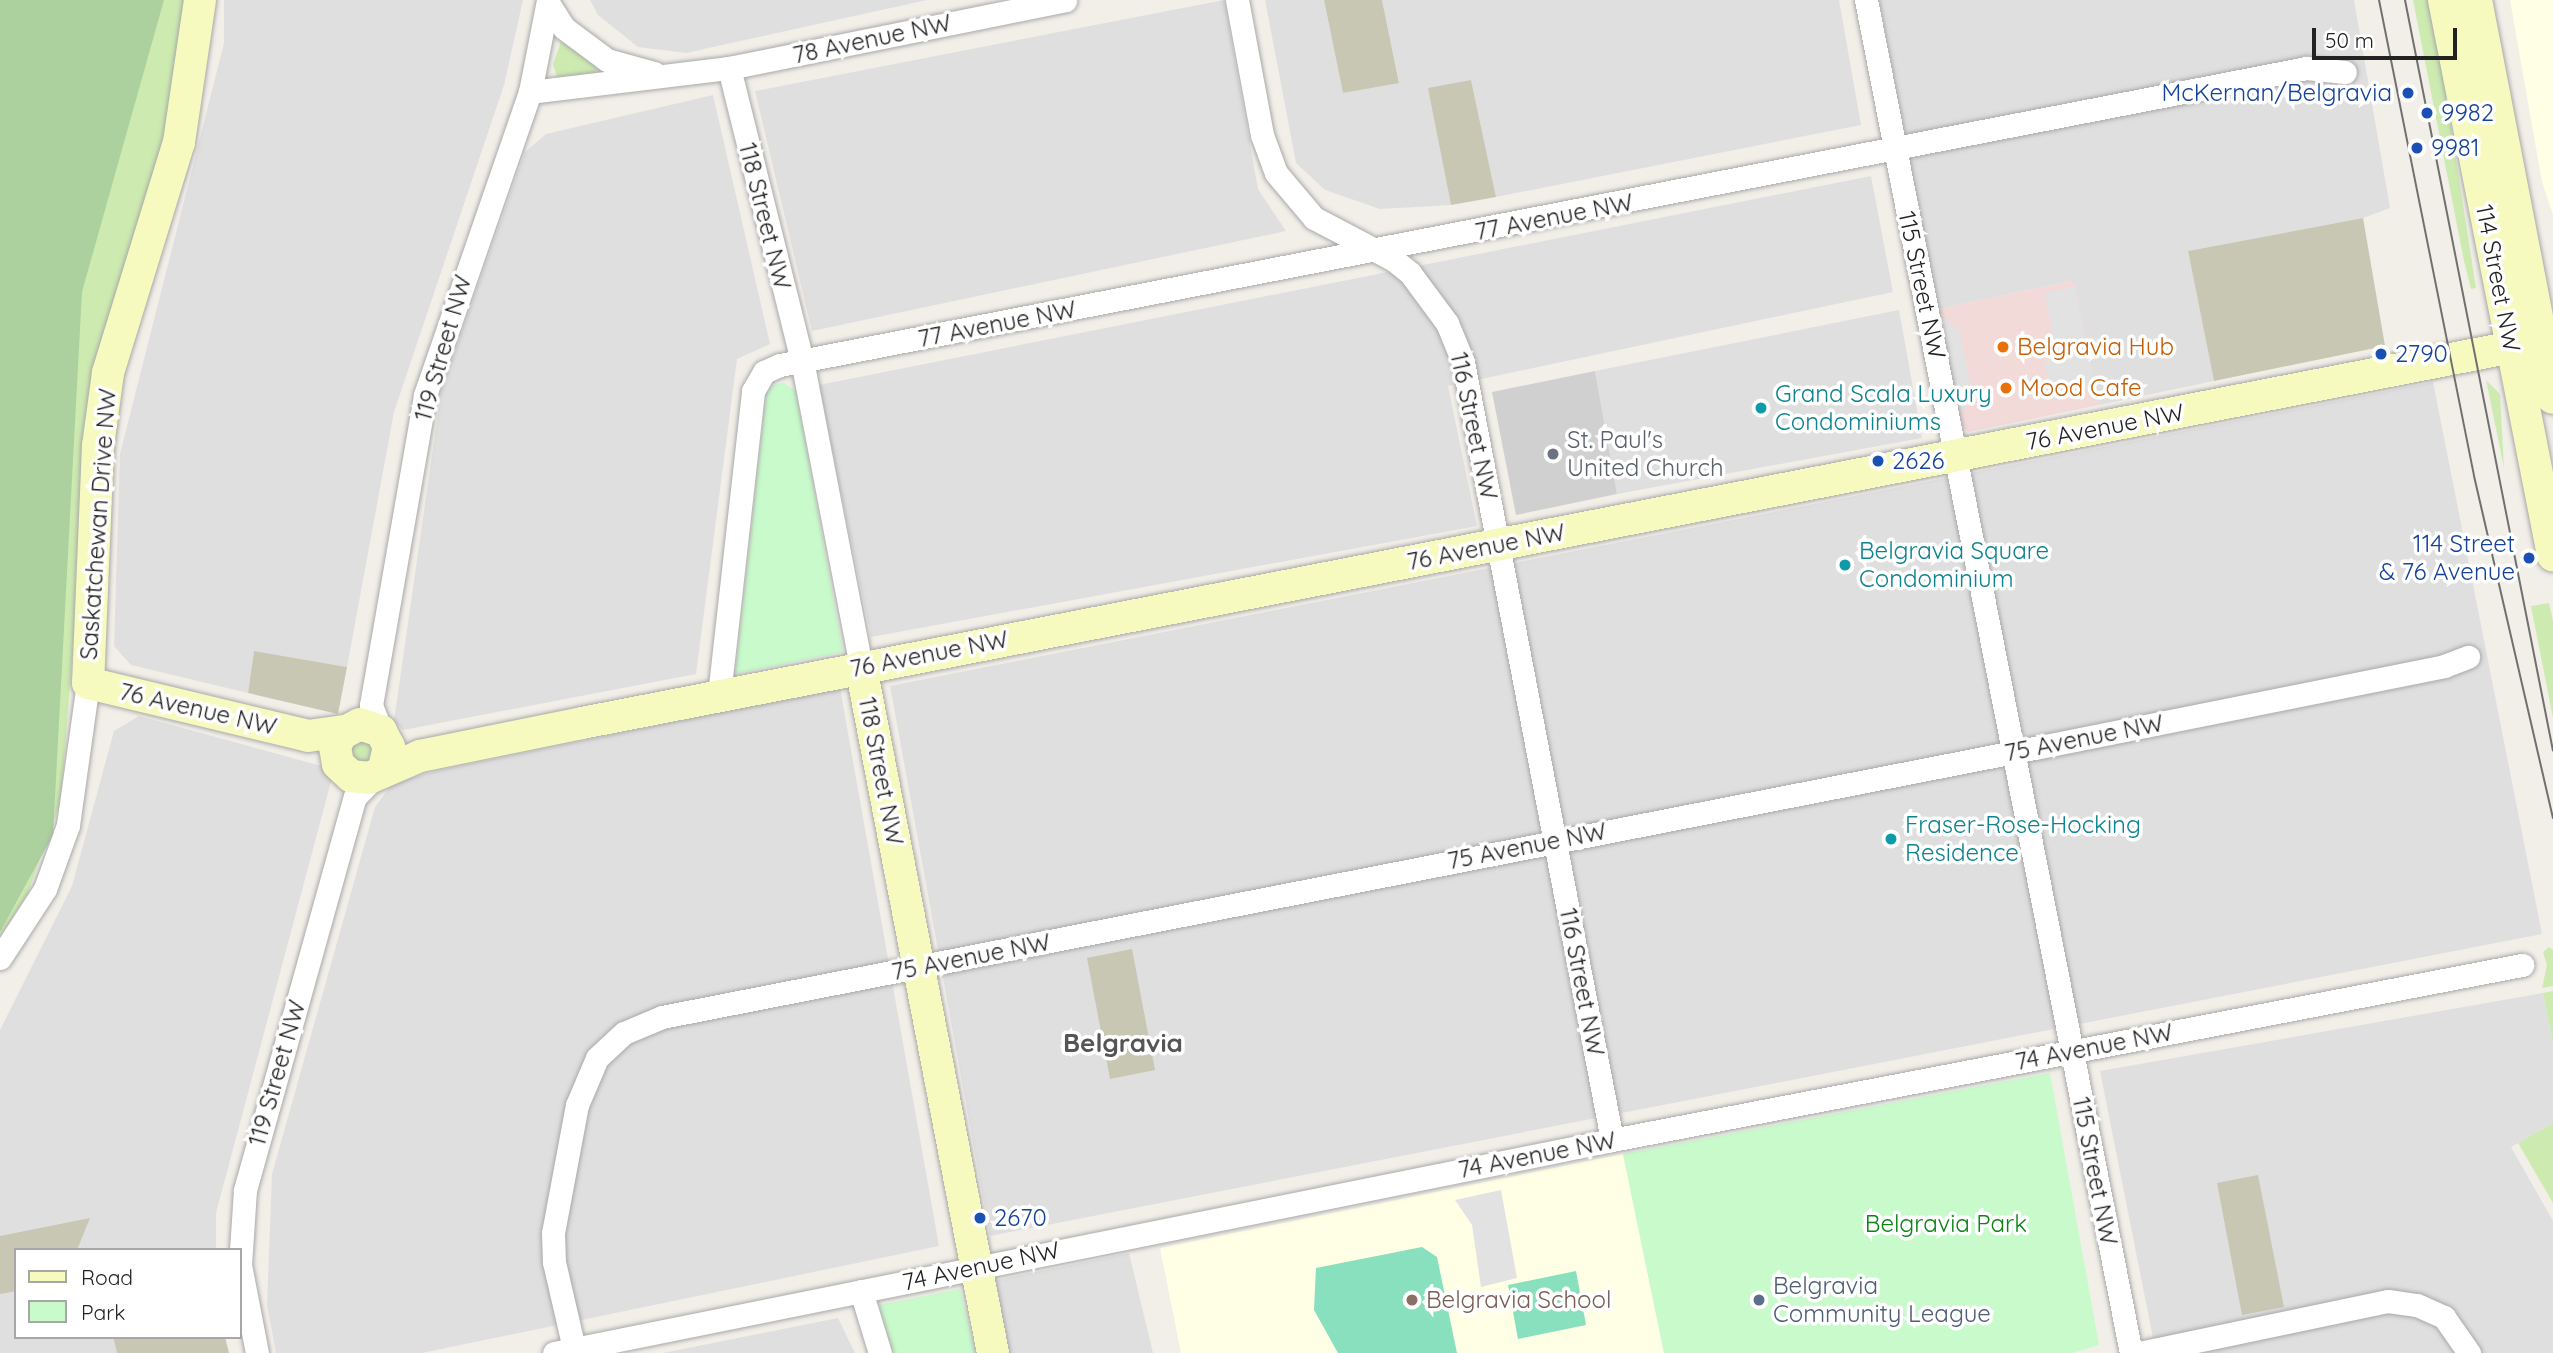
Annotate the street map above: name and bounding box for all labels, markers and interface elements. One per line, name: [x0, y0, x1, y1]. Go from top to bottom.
street label: 78 Avenue NW: [790, 8, 954, 70]
scale bar: [2315, 14, 2460, 58]
text: 50 m: [2325, 27, 2374, 53]
place label: McKernan/Belgravia: [2161, 79, 2392, 107]
marker: McKernan/Belgravia: [2398, 83, 2418, 103]
place label: 9982: [2441, 99, 2494, 127]
marker: 9982: [2419, 105, 2435, 121]
place label: 9981: [2431, 134, 2480, 162]
street label: 118 Street NW: [733, 140, 797, 292]
marker: 9981: [2409, 140, 2425, 156]
street label: 77 Avenue NW: [1472, 188, 1636, 246]
street label: 114 Street NW: [2470, 202, 2526, 354]
street label: 115 Street NW: [1892, 209, 1952, 361]
street label: 119 Street NW: [408, 272, 478, 424]
street label: 77 Avenue NW: [915, 295, 1079, 353]
place label: Belgravia Hub: [2017, 333, 2174, 361]
marker: Belgravia Hub: [1995, 339, 2011, 355]
place label: 2790: [2395, 340, 2448, 368]
marker: 2790: [2373, 346, 2389, 362]
street label: 116 Street NW: [1444, 350, 1504, 502]
place label: Mood Cafe: [2020, 374, 2141, 402]
place label: Grand Scala Luxury Condominiums: [1775, 380, 1992, 436]
marker: Mood Cafe: [1998, 380, 2014, 396]
street label: Saskatchewan Drive NW: [74, 387, 122, 661]
street label: 76 Avenue NW: [2024, 398, 2186, 456]
marker: Grand Scala Luxury Condominiums: [1753, 400, 1769, 416]
place label: St. Paul's United Church: [1567, 426, 1724, 482]
marker: St. Paul's United Church: [1545, 446, 1561, 462]
place label: 2626: [1892, 447, 1944, 475]
marker: 2626: [1870, 453, 1886, 469]
street label: 76 Avenue NW: [1405, 518, 1567, 576]
place label: 114 Street & 76 Avenue: [2379, 530, 2515, 586]
place label: Belgravia Square Condominium: [1859, 537, 2049, 593]
marker: 114 Street & 76 Avenue: [2521, 550, 2537, 566]
marker: Belgravia Square Condominium: [1837, 557, 1853, 573]
street label: 76 Avenue NW: [848, 625, 1010, 683]
street label: 76 Avenue NW: [117, 677, 279, 741]
street label: 118 Street NW: [853, 695, 909, 847]
street label: 75 Avenue NW: [2002, 708, 2166, 768]
place label: Fraser-Rose-Hocking Residence: [1905, 811, 2141, 867]
street label: 75 Avenue NW: [1445, 816, 1609, 876]
marker: Fraser-Rose-Hocking Residence: [1883, 831, 1899, 847]
street label: 116 Street NW: [1554, 906, 1610, 1058]
street label: 75 Avenue NW: [889, 927, 1053, 987]
street label: 119 Street NW: [242, 997, 312, 1149]
street label: 74 Avenue NW: [2013, 1018, 2175, 1076]
district label: Belgravia: [1063, 1027, 1183, 1059]
street label: 115 Street NW: [2067, 1095, 2123, 1247]
street label: 74 Avenue NW: [1456, 1126, 1618, 1184]
place label: 2670: [994, 1204, 1047, 1232]
marker: 2670: [972, 1210, 988, 1226]
park label: Belgravia Park: [1865, 1210, 2027, 1238]
street label: 74 Avenue NW: [900, 1235, 1062, 1297]
legend: [14, 1248, 242, 1339]
text: Road: [81, 1264, 133, 1290]
place label: Belgravia Community League: [1773, 1272, 1991, 1328]
place label: Belgravia School: [1426, 1286, 1612, 1314]
marker: Belgravia School: [1404, 1292, 1420, 1308]
marker: Belgravia Community League: [1751, 1292, 1767, 1308]
text: Park: [81, 1299, 125, 1325]

